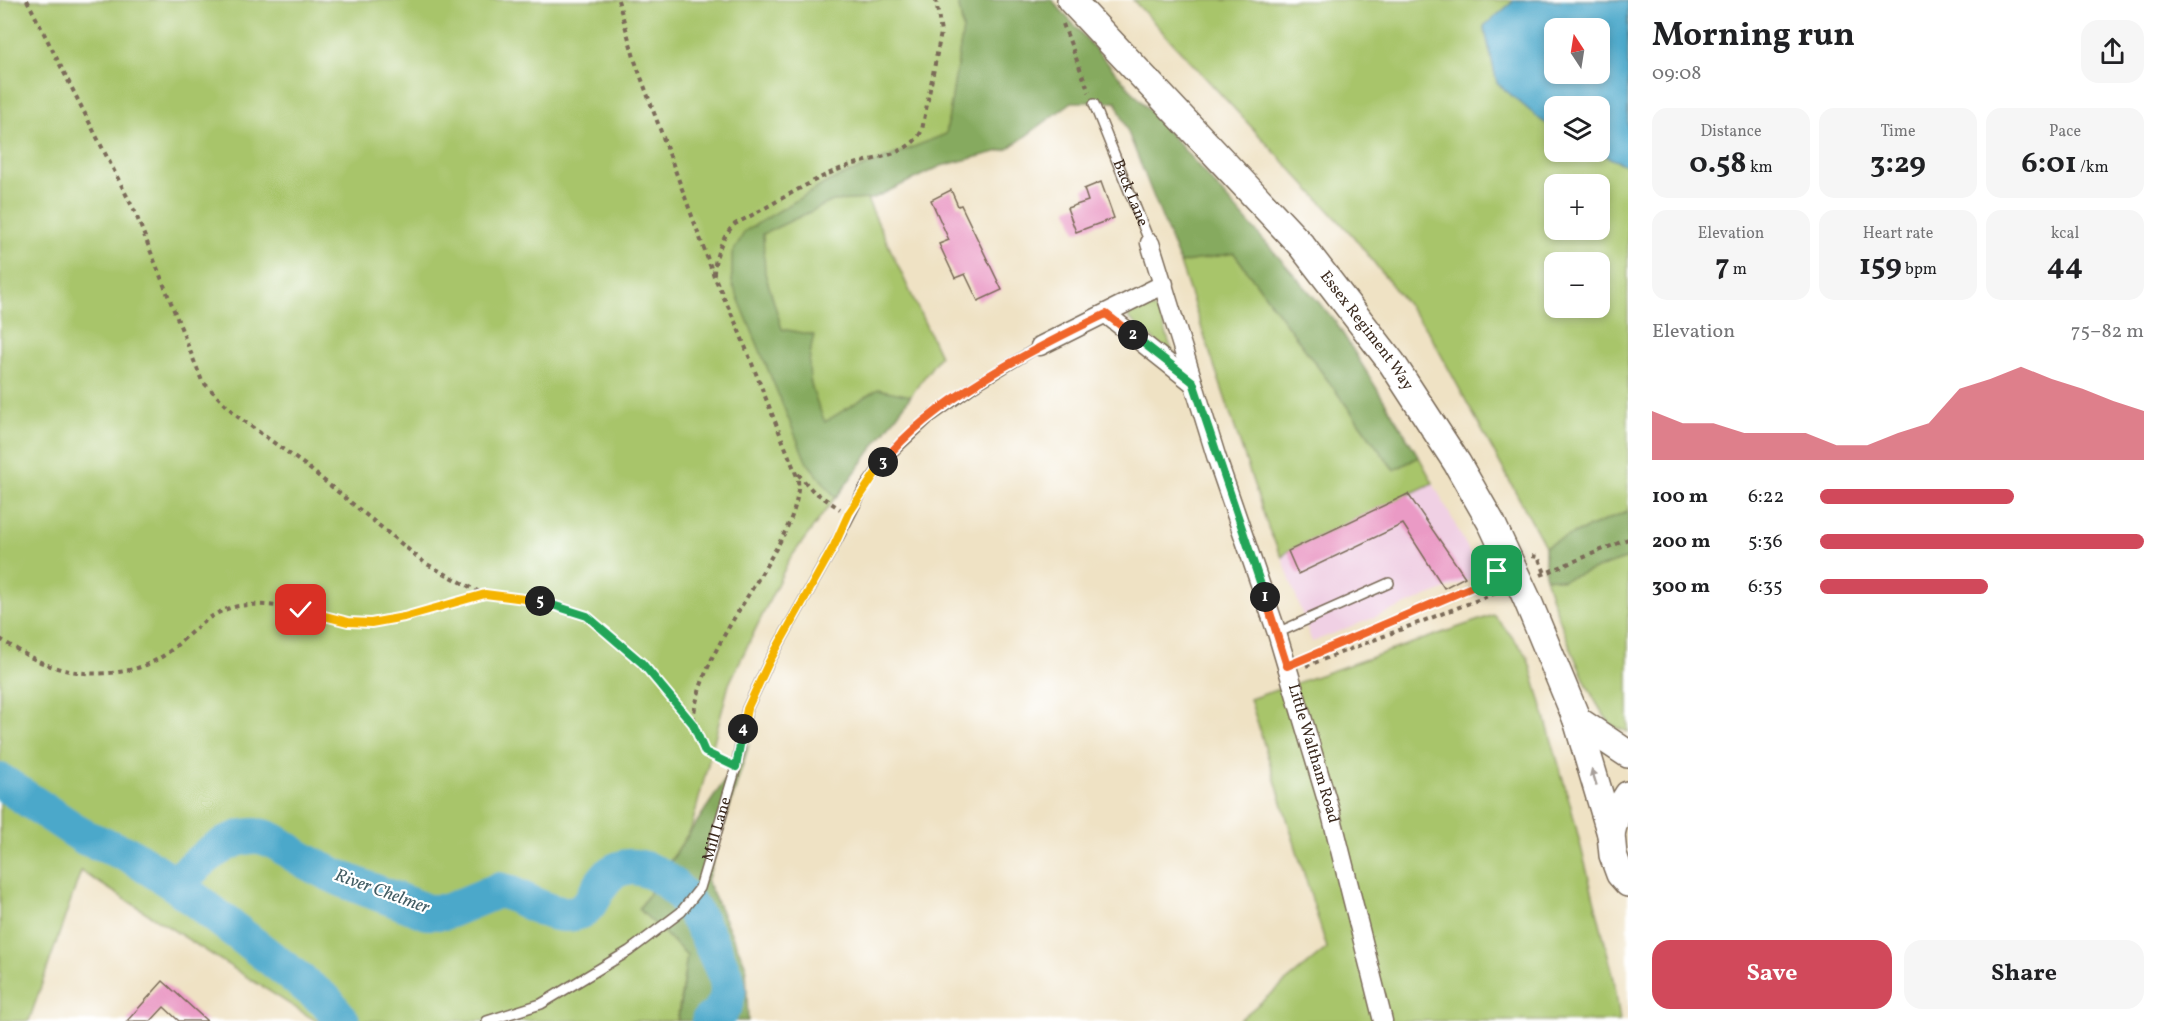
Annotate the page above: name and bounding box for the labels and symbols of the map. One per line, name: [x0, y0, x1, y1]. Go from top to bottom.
north arrow: [1544, 18, 1610, 84]
street label: Back Lane: [1106, 156, 1153, 230]
street label: Essex Regiment Way: [1314, 267, 1418, 395]
pin: 2: [1118, 320, 1148, 350]
pin: 3: [868, 447, 898, 477]
pin: [1471, 545, 1522, 596]
pin: 1: [1250, 582, 1280, 612]
pin: [275, 584, 326, 635]
pin: 5: [525, 586, 555, 616]
street label: Little Waltham Road: [1282, 681, 1344, 826]
pin: 4: [728, 714, 758, 744]
one-way arrow: [1589, 768, 1598, 786]
street label: Mill Lane: [697, 794, 737, 865]
water label: River Chelmer: [331, 863, 433, 921]

